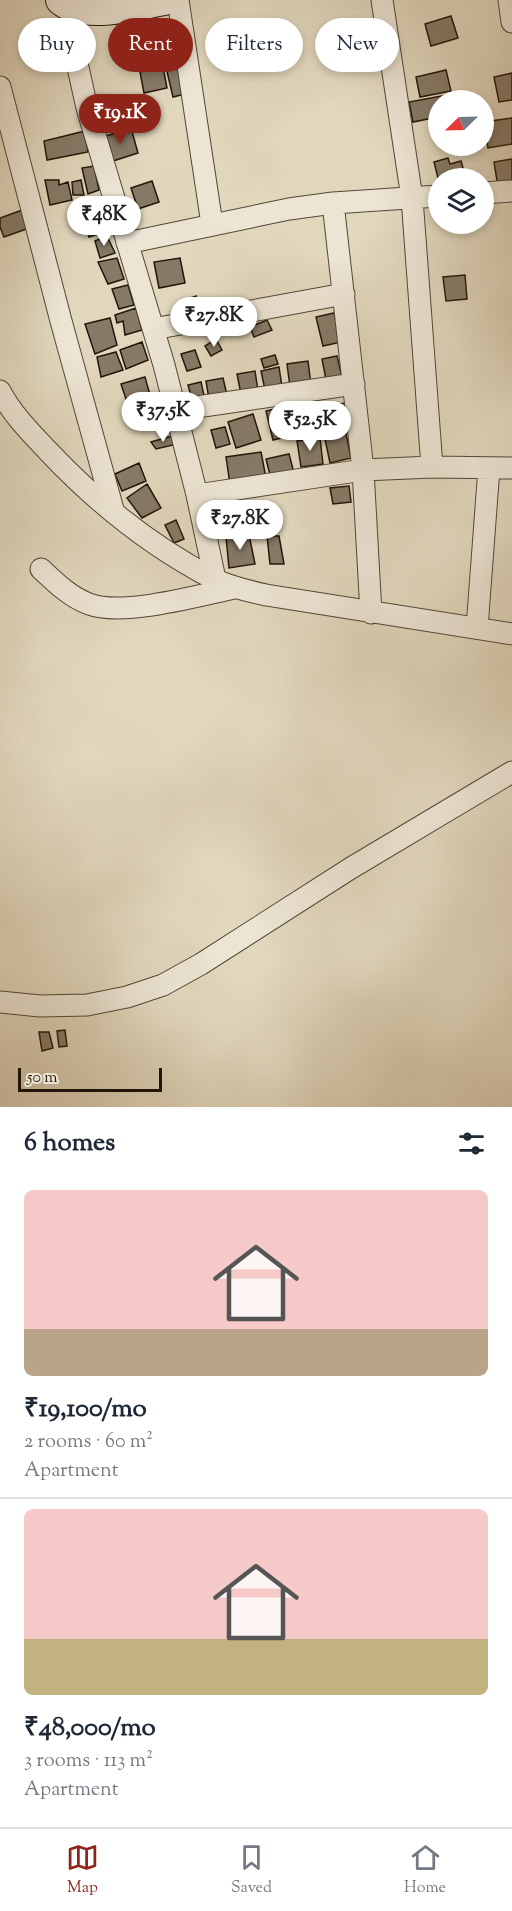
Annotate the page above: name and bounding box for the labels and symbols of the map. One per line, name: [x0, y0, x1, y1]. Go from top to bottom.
north arrow: [428, 90, 494, 156]
pin: ₹19.1K: [71, 94, 169, 145]
pin: ₹48K: [68, 196, 140, 247]
pin: ₹27.8K: [165, 297, 263, 348]
pin: ₹37.5K: [114, 392, 212, 443]
pin: ₹52.5K: [261, 401, 359, 452]
pin: ₹27.8K: [191, 500, 289, 551]
scale bar: [18, 1065, 162, 1092]

